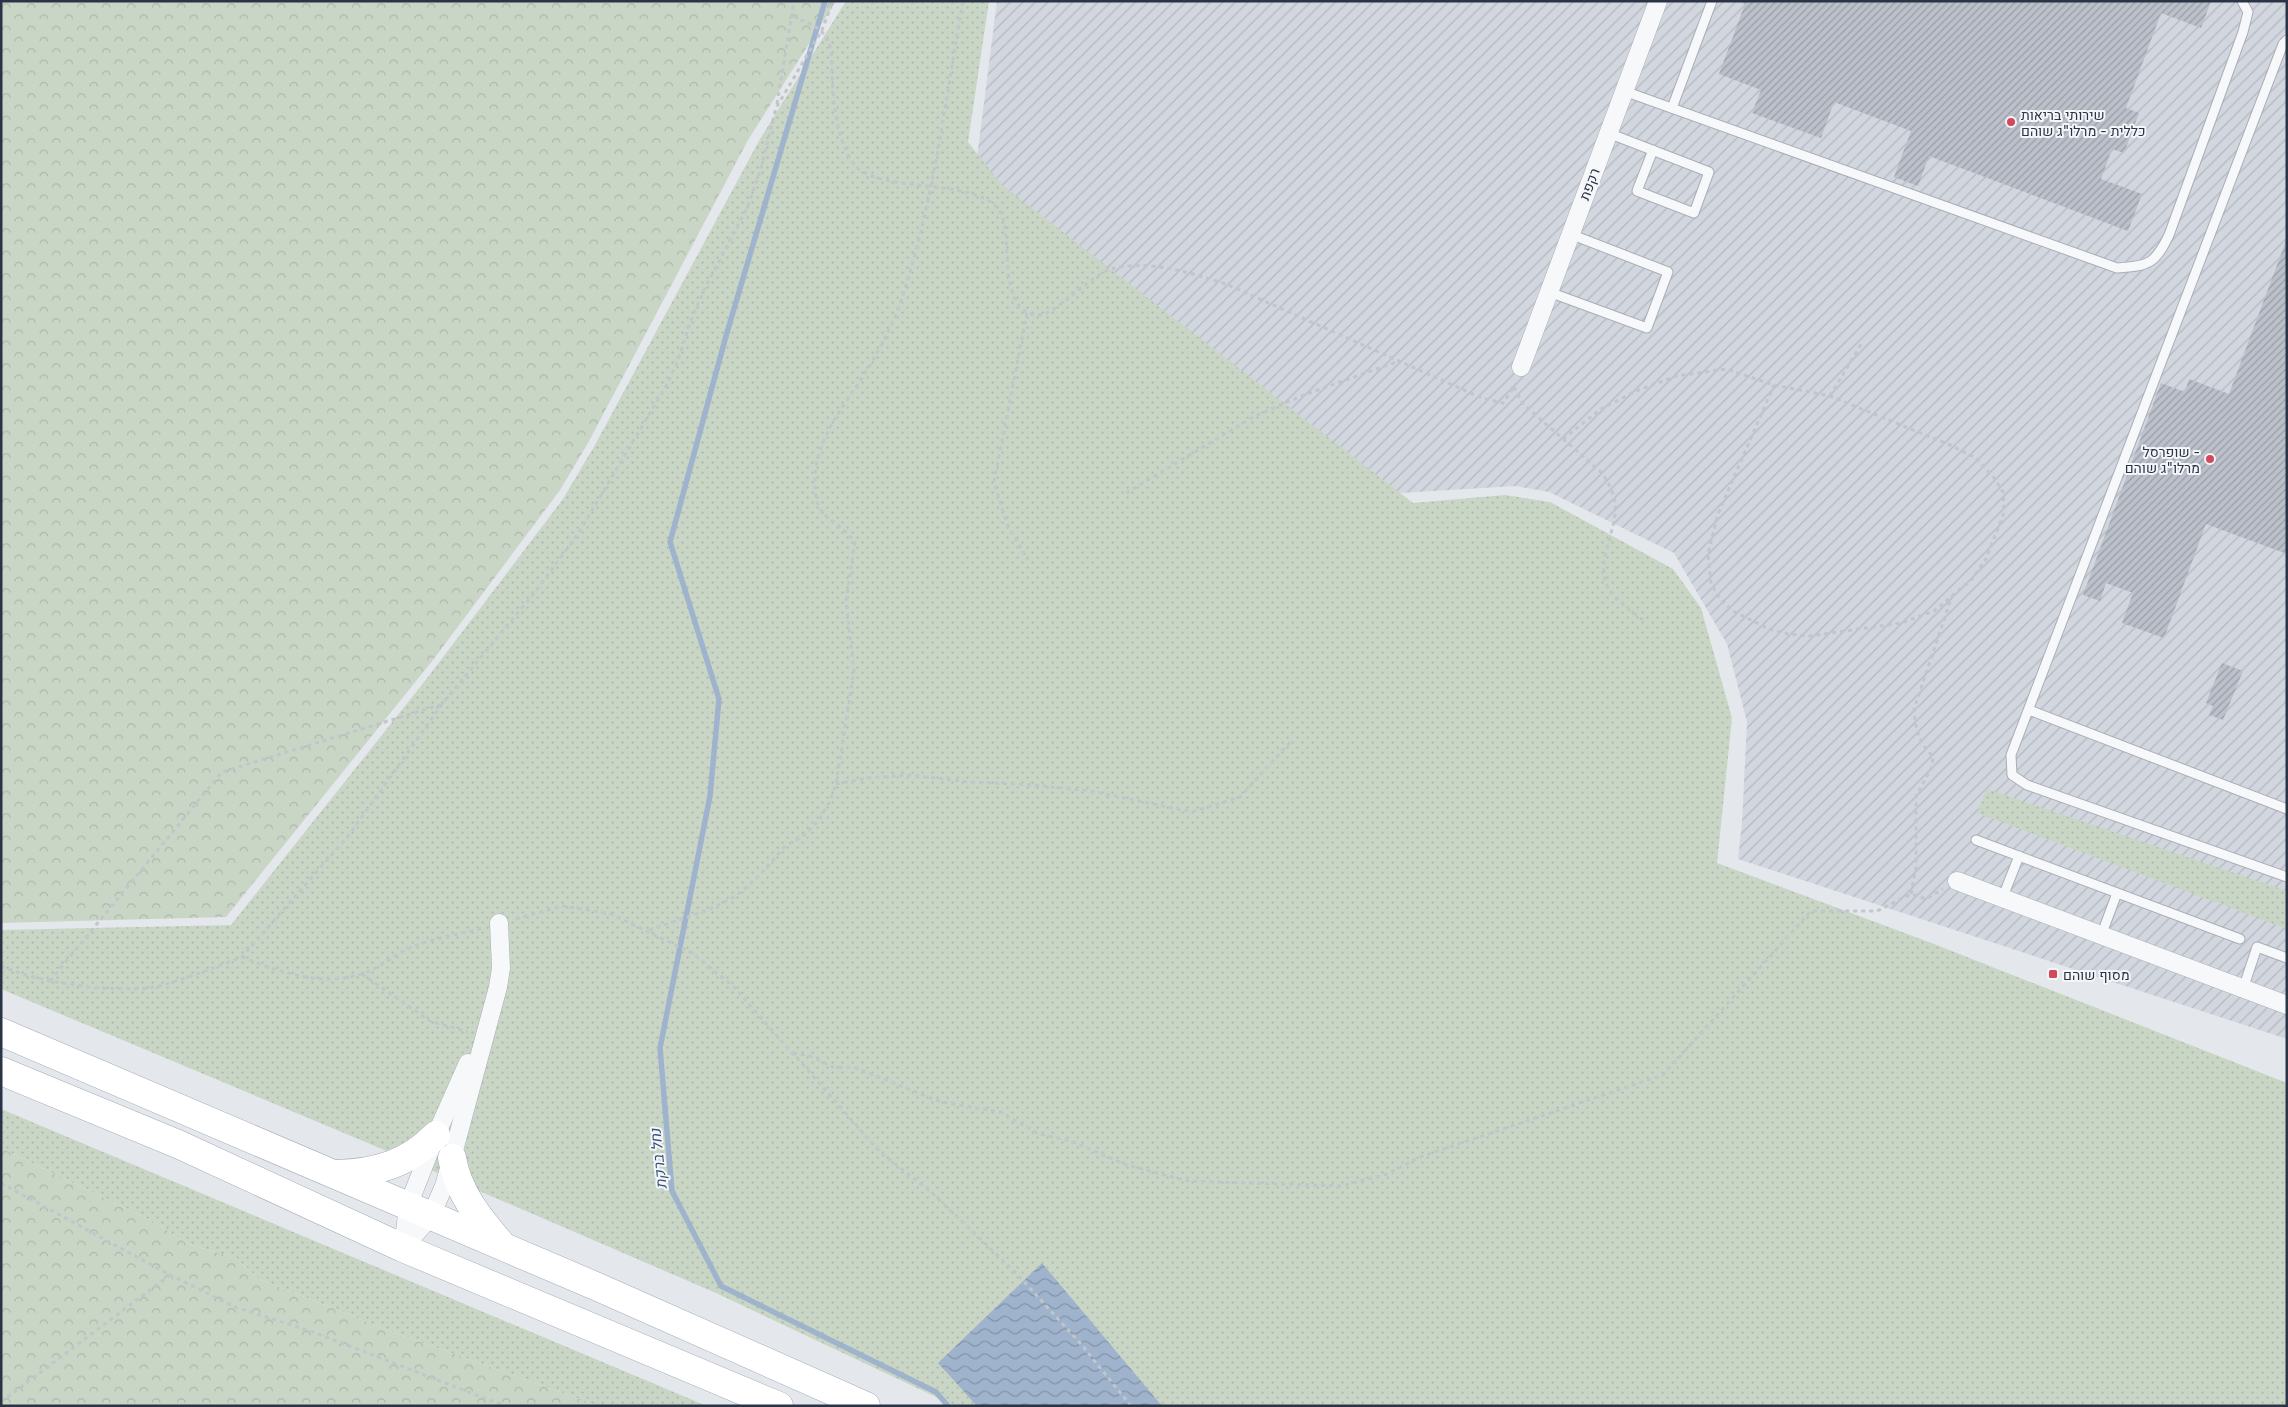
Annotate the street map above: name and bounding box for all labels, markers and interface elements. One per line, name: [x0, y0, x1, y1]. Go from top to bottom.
place label: שירותי בריאות כללית - מרלו"ג שוהם: [2021, 106, 2146, 139]
marker: שירותי בריאות כללית - מרלו"ג שוהם: [2005, 116, 2017, 128]
street label: רקפת: [1575, 166, 1603, 202]
place label: שופרסל - מרלו"ג שוהם: [2125, 443, 2200, 476]
marker: שופרסל - מרלו"ג שוהם: [2204, 453, 2216, 465]
place label: מסוף שוהם: [2063, 966, 2130, 983]
marker: מסוף שוהם: [2047, 968, 2059, 980]
water label: נחל ברקת: [645, 1126, 671, 1190]

